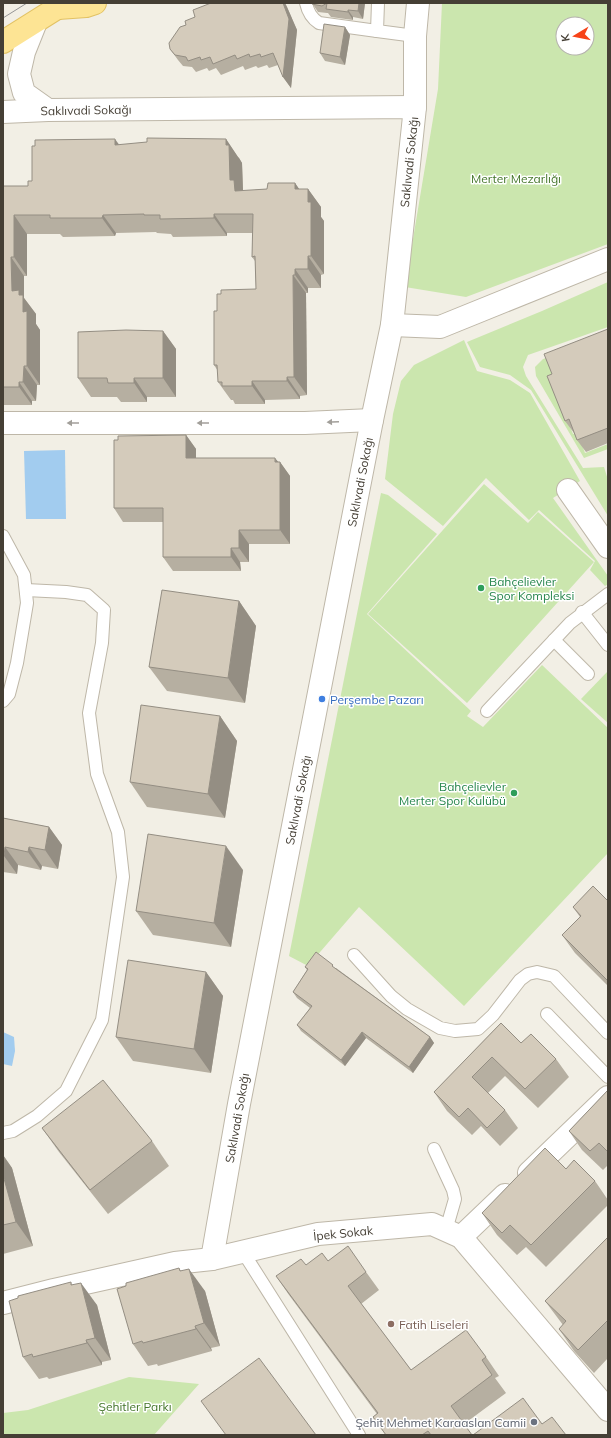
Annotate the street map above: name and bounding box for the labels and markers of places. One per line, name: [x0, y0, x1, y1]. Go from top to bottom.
place label: Bahçelievler Spor Kompleksi: [489, 574, 574, 603]
marker: Bahçelievler Spor Kompleksi: [476, 583, 486, 593]
place label: Perşembe Pazarı: [330, 692, 424, 707]
marker: Perşembe Pazarı: [317, 694, 327, 704]
place label: Bahçelievler Merter Spor Kulübü: [399, 779, 507, 808]
marker: Bahçelievler Merter Spor Kulübü: [509, 788, 519, 798]
place label: Fatih Liseleri: [399, 1317, 469, 1332]
marker: Fatih Liseleri: [386, 1319, 396, 1329]
place label: Şehit Mehmet Karaaslan Camii: [355, 1415, 526, 1430]
marker: Şehit Mehmet Karaaslan Camii: [529, 1417, 539, 1427]

